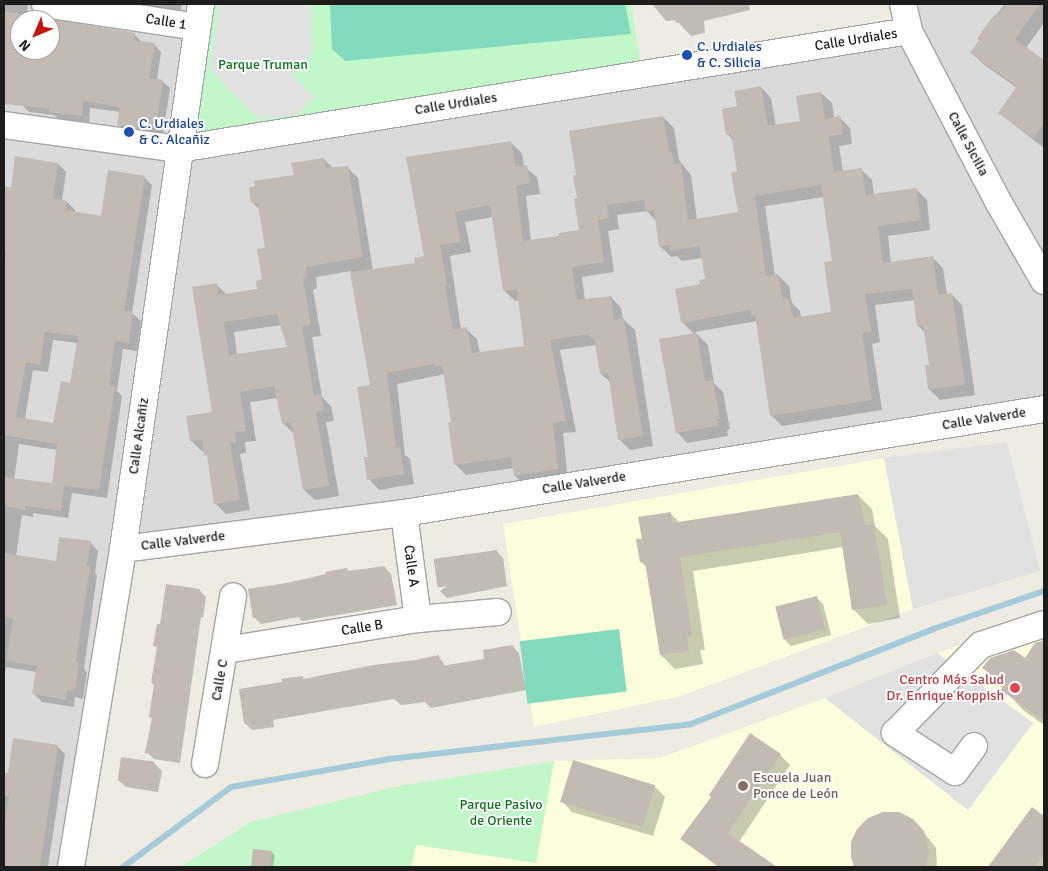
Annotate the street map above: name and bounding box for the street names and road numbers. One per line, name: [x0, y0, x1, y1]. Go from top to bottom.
street label: Calle 1: [144, 10, 188, 34]
street label: Calle Urdiales: [814, 25, 898, 55]
street label: Calle Urdiales: [414, 89, 498, 119]
street label: Calle Sicilia: [944, 109, 992, 179]
street label: Calle Alcañiz: [125, 397, 153, 475]
street label: Calle Valverde: [941, 404, 1027, 434]
street label: Calle Valverde: [541, 468, 627, 498]
street label: Calle Valverde: [140, 528, 226, 554]
street label: Calle A: [400, 544, 422, 588]
street label: Calle B: [340, 616, 384, 640]
street label: Calle C: [208, 658, 232, 702]

